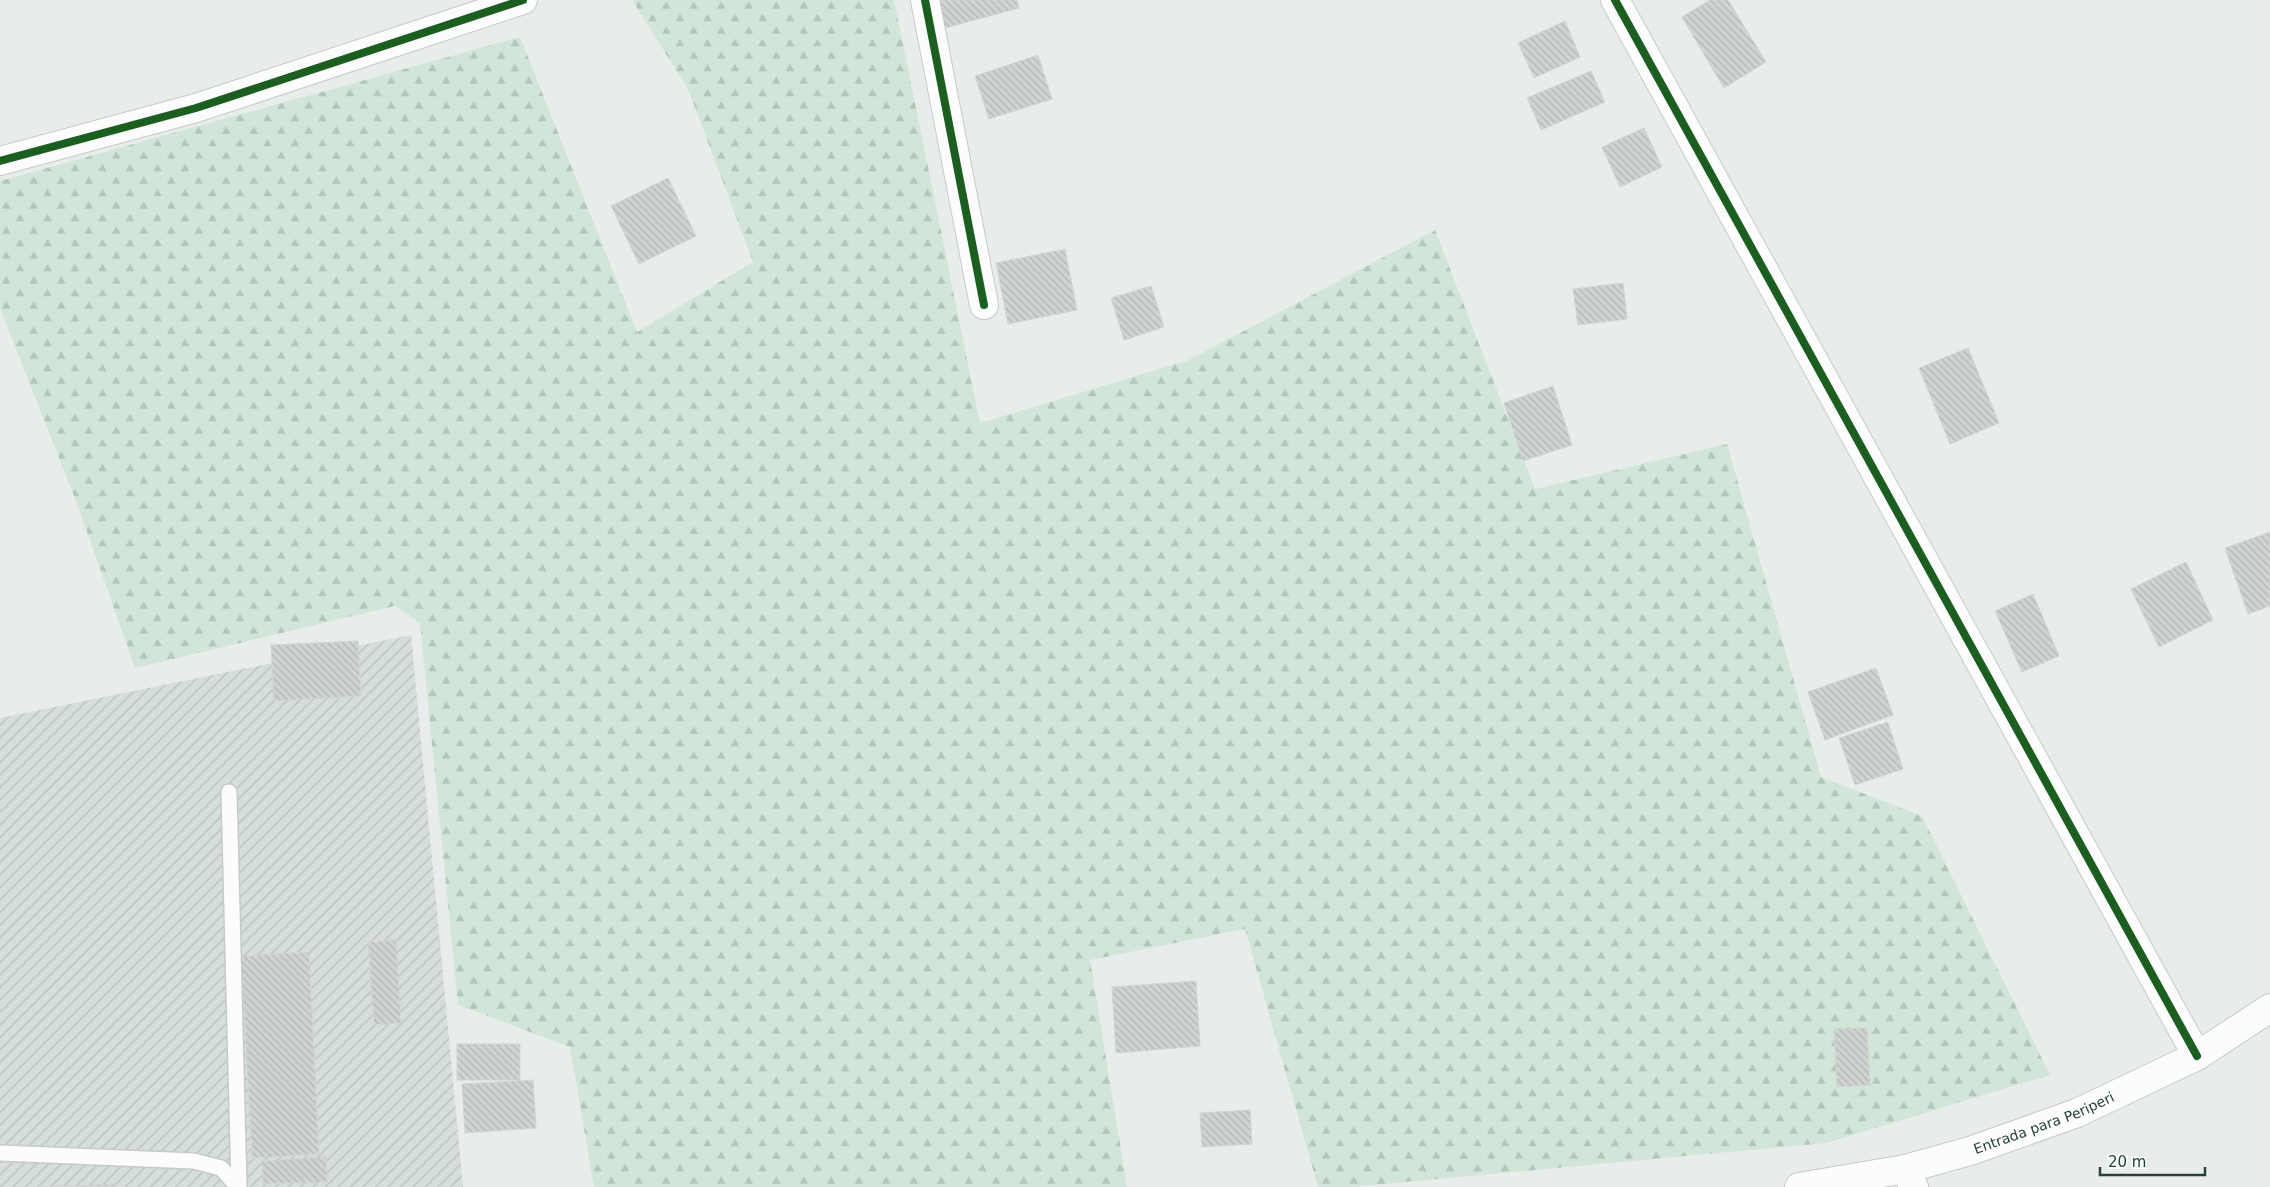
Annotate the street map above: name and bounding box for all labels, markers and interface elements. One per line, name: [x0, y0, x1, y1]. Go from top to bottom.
street label: Entrada para Periperi: [1971, 1089, 2117, 1157]
scale bar: [2100, 1144, 2205, 1176]
text: 20 m: [2108, 1153, 2146, 1171]

